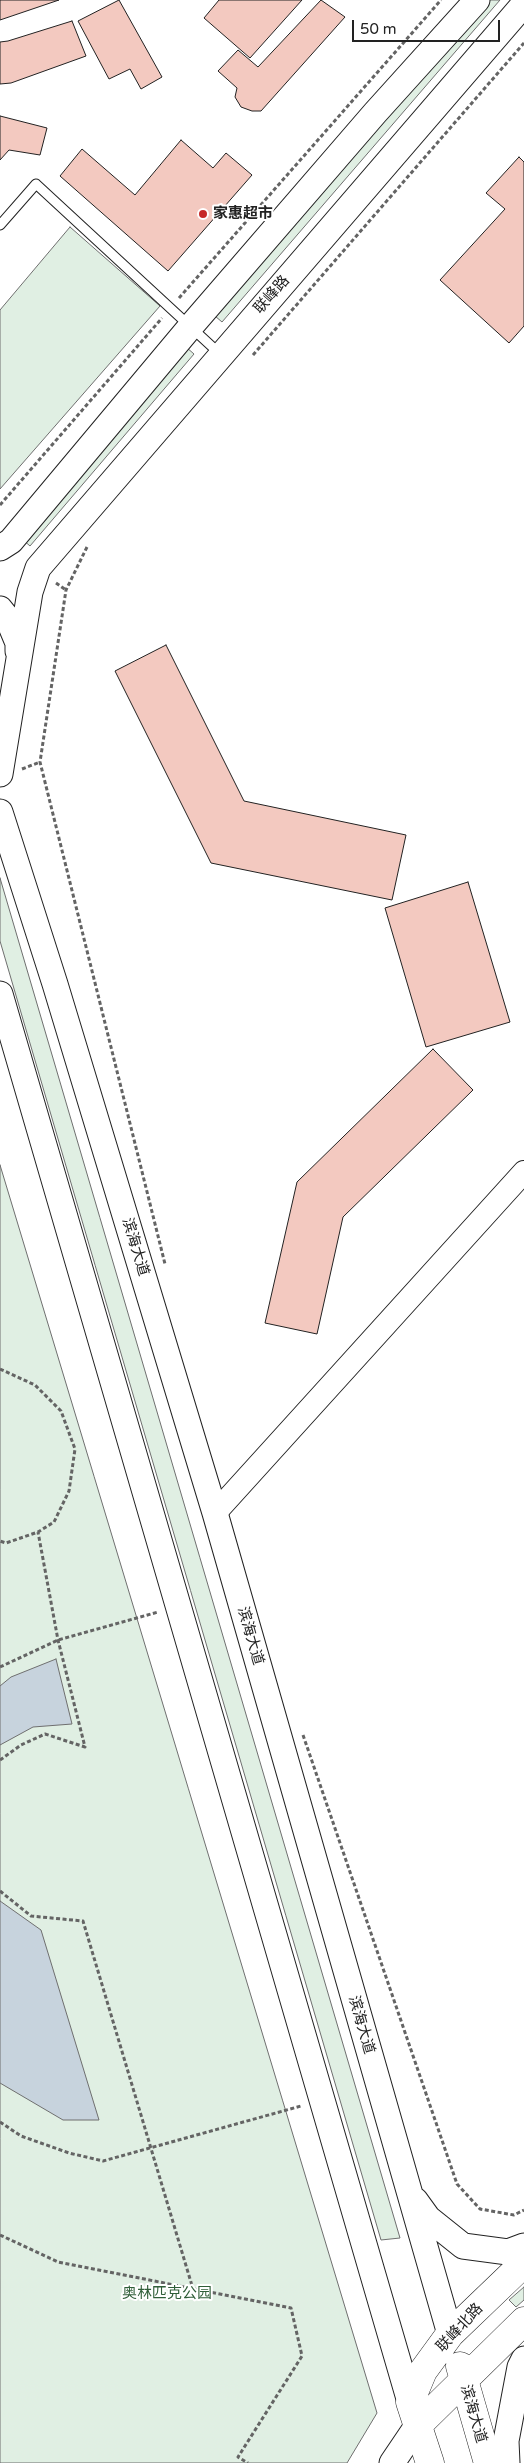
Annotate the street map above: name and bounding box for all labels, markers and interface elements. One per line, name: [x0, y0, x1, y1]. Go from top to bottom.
scale bar: [354, 10, 502, 42]
text: 50 m: [360, 20, 397, 38]
place label: 家惠超市: [213, 205, 273, 223]
marker: 家惠超市: [197, 208, 209, 220]
street label: 联峰路: [250, 272, 294, 318]
street label: 滨海大道: [118, 1216, 152, 1278]
street label: 滨海大道: [233, 1605, 267, 1667]
street label: 滨海大道: [344, 1994, 378, 2056]
park label: 奥林匹克公园: [122, 2285, 212, 2303]
street label: 联峰北路: [433, 2300, 487, 2356]
street label: 滨海大道: [456, 2383, 490, 2445]

